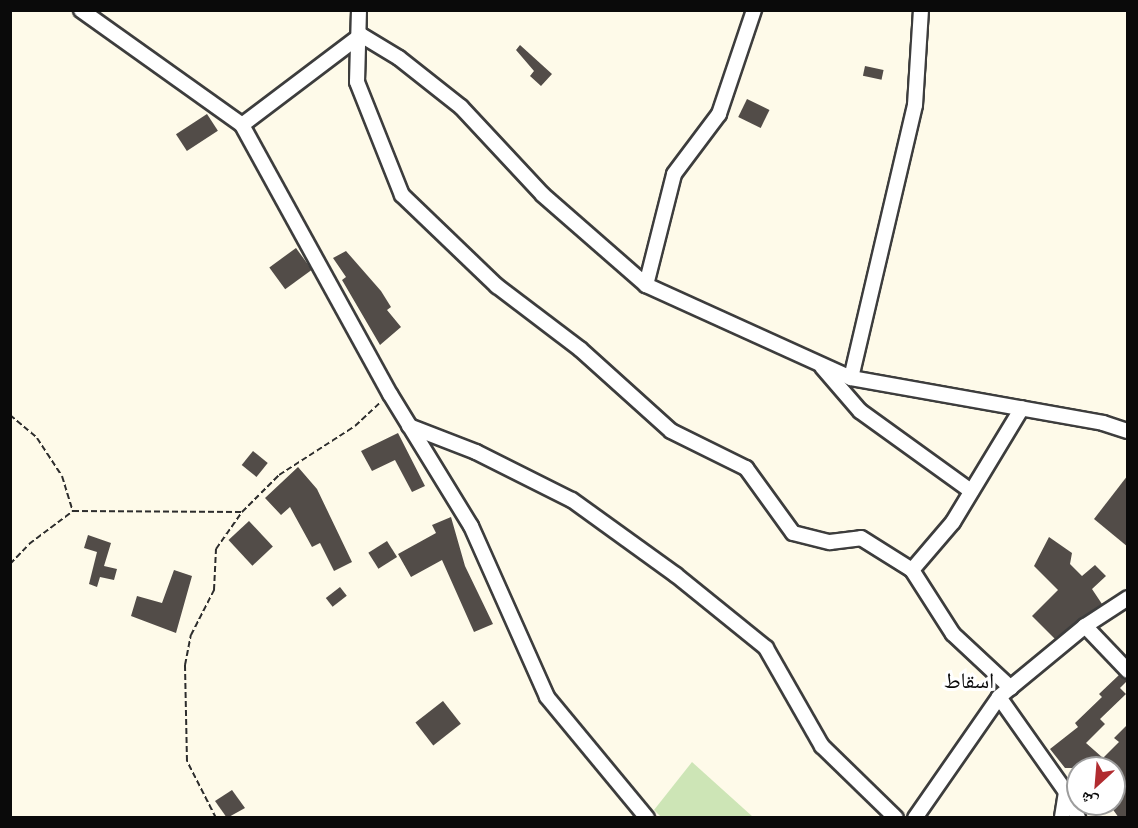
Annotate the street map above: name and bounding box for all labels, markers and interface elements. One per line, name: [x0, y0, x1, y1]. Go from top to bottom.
district label: اسقاط: [944, 668, 994, 694]
north arrow: [1066, 756, 1126, 816]
text: ش: [1077, 787, 1101, 814]

